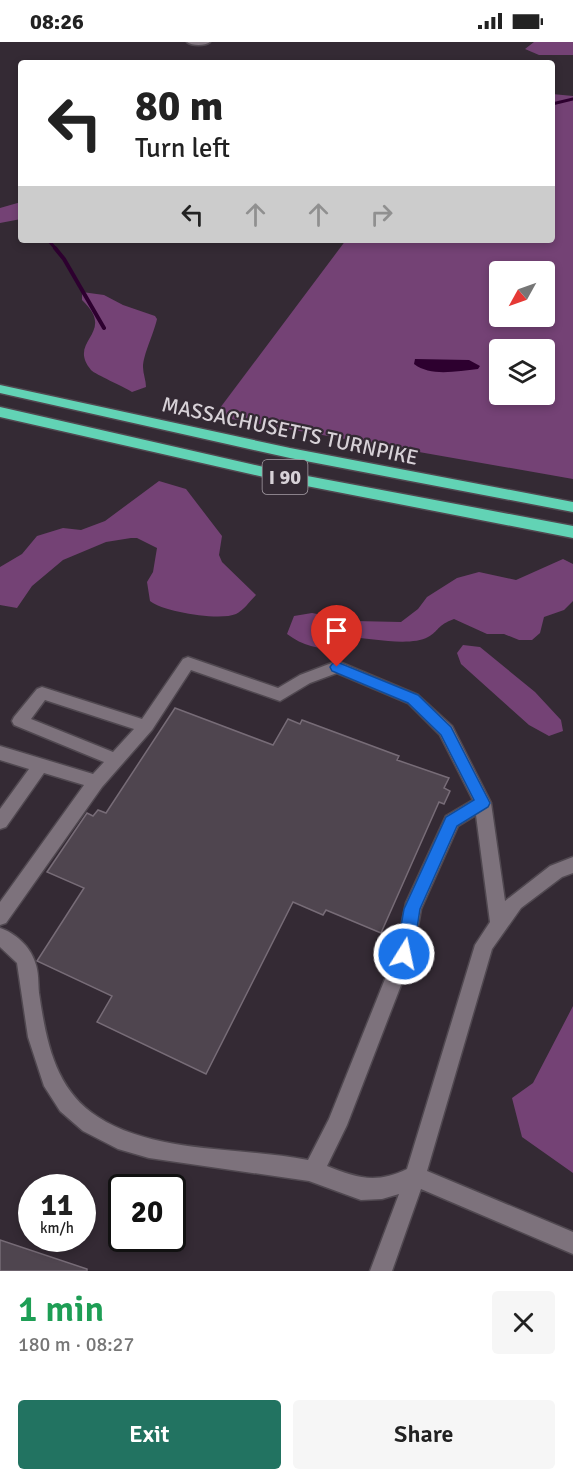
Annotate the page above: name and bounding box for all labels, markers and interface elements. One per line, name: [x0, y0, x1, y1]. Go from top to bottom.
text: 08:26: [30, 8, 84, 35]
text: 80 m: [135, 81, 224, 132]
icon: left: [36, 84, 114, 162]
text: Turn left: [135, 132, 230, 165]
icon: left: [176, 198, 209, 231]
icon: ahead: [239, 198, 272, 231]
icon: ahead: [302, 198, 335, 231]
icon: right: [365, 198, 398, 231]
north arrow: [489, 261, 555, 327]
map controls: [489, 261, 555, 405]
button: layers: [489, 339, 555, 405]
street label: MASSACHUSETTS TURNPIKE: [159, 391, 421, 471]
road number: I 90: [262, 460, 308, 494]
pin: [311, 605, 362, 667]
icon: arrive: [320, 614, 353, 647]
position arrow: [372, 922, 436, 986]
speed limit sign: 20: [108, 1174, 186, 1252]
text: 11: [41, 1187, 73, 1224]
text: km/h: [40, 1219, 74, 1237]
text: 1 min: [18, 1287, 104, 1332]
button: close: [492, 1291, 555, 1354]
text: 180 m · 08:27: [18, 1332, 134, 1357]
button: Exit: [18, 1400, 281, 1469]
button: Share: [293, 1400, 555, 1469]

